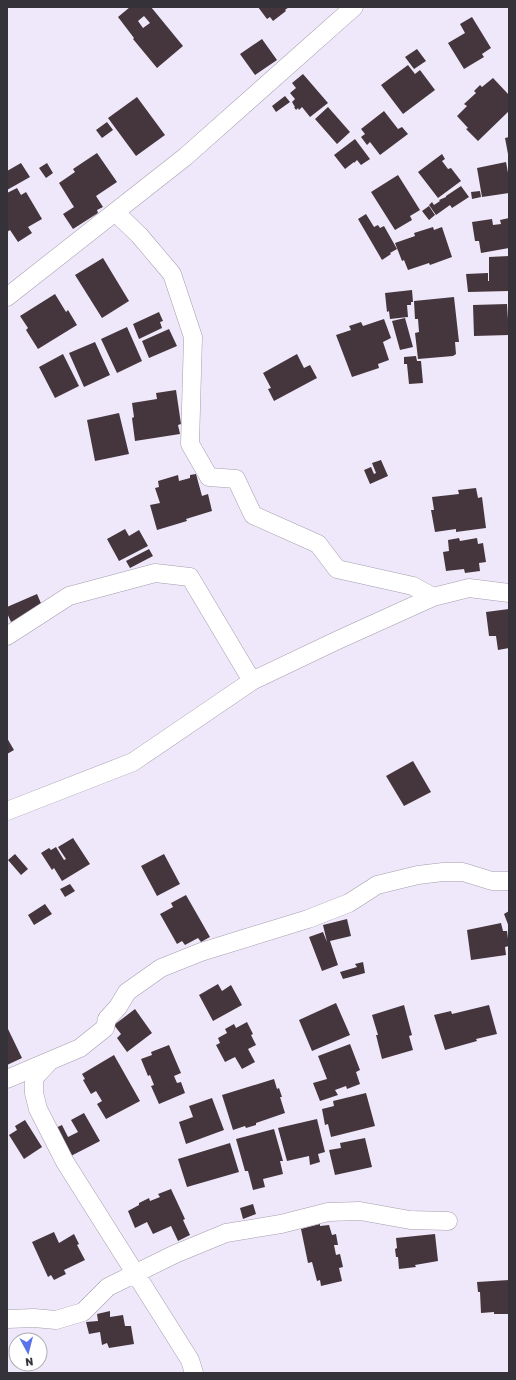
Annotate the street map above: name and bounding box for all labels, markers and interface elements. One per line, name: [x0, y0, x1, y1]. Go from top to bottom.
north arrow: [8, 1332, 48, 1372]
text: N: [24, 1354, 34, 1368]

